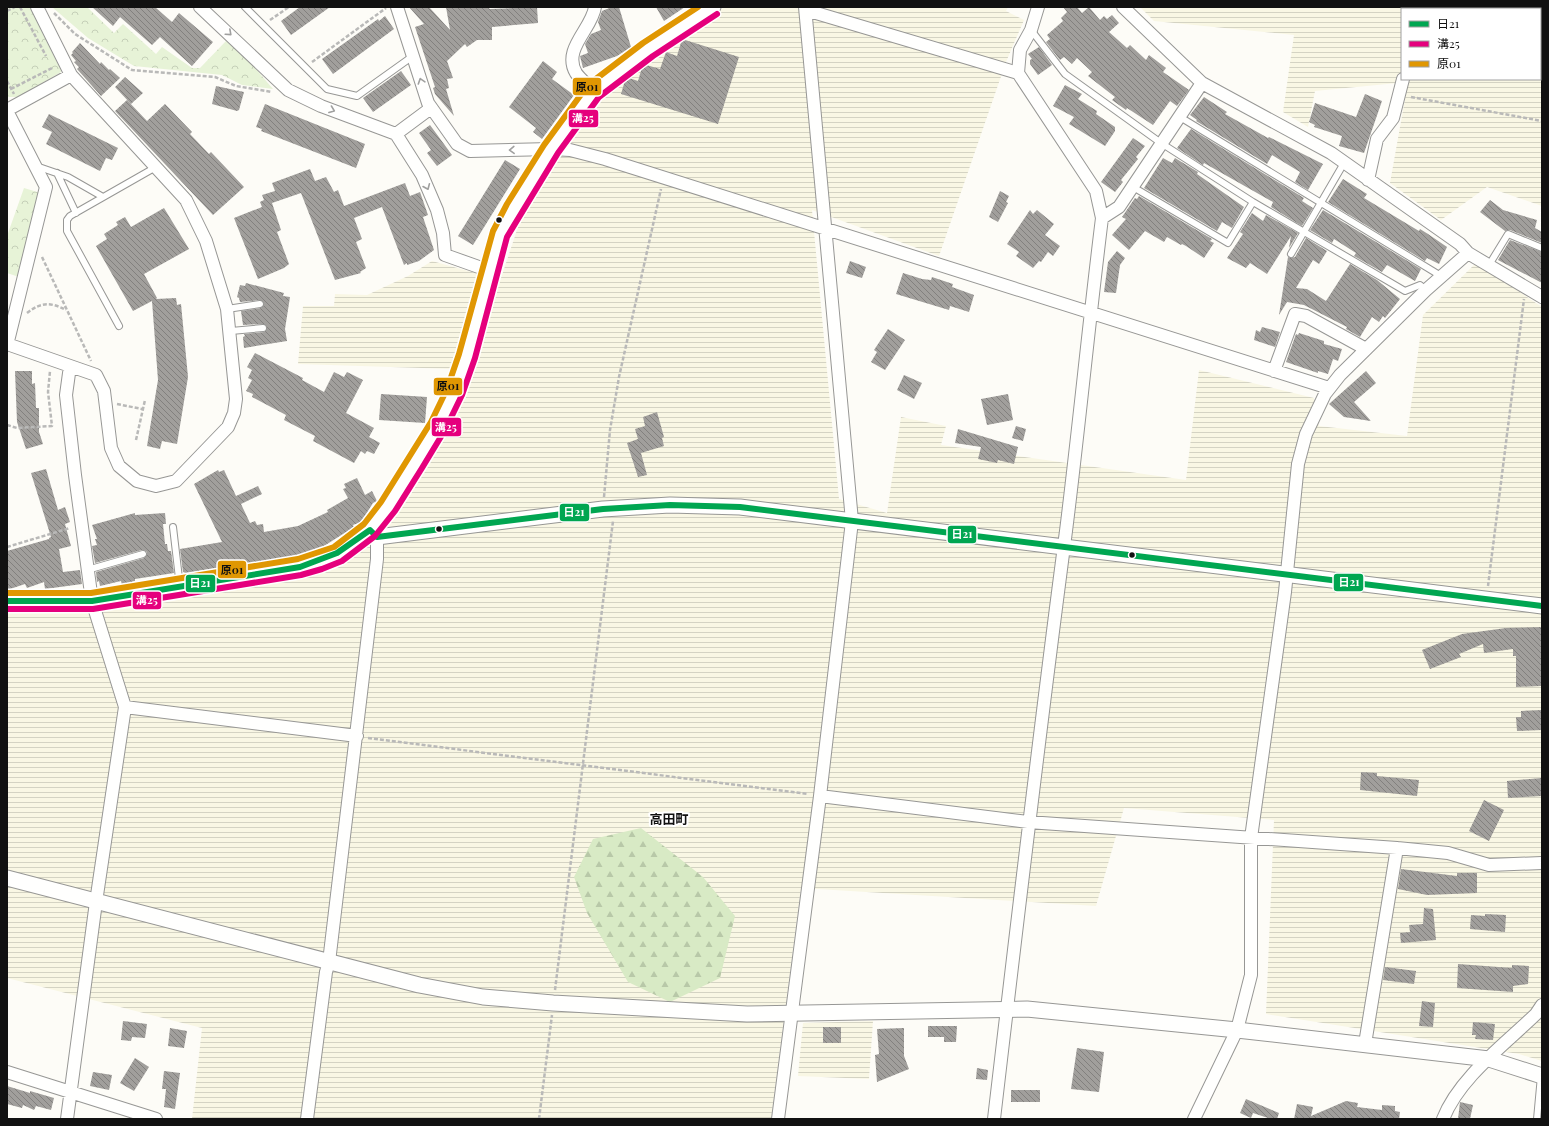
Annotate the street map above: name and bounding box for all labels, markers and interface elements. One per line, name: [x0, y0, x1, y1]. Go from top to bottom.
legend: [1401, 8, 1541, 80]
text: 日21: [1437, 15, 1460, 31]
one-way arrow: [224, 28, 232, 36]
text: 溝25: [1437, 35, 1460, 51]
text: 原01: [1437, 55, 1461, 71]
line badge: 原01: [572, 77, 602, 96]
one-way arrow: [417, 78, 426, 85]
text: 原01: [576, 79, 598, 94]
one-way arrow: [328, 105, 335, 113]
line badge: 溝25: [568, 109, 599, 128]
text: 溝25: [572, 110, 594, 125]
one-way arrow: [509, 146, 515, 154]
one-way arrow: [422, 183, 430, 190]
unlabelled marker: [494, 215, 504, 225]
line badge: 原01: [433, 377, 463, 396]
text: 原01: [437, 378, 459, 393]
line badge: 溝25: [431, 417, 462, 437]
text: 溝25: [435, 419, 457, 434]
line badge: 日21: [559, 503, 590, 522]
text: 日21: [564, 504, 584, 519]
unlabelled marker: [434, 524, 444, 534]
line badge: 日21: [947, 525, 977, 544]
text: 日21: [952, 526, 972, 541]
unlabelled marker: [1127, 550, 1137, 560]
line badge: 原01: [217, 560, 247, 579]
text: 原01: [221, 562, 243, 577]
line badge: 日21: [1333, 573, 1364, 592]
line badge: 日21: [185, 574, 216, 593]
text: 日21: [1339, 574, 1359, 589]
text: 日21: [190, 575, 210, 590]
line badge: 溝25: [132, 591, 162, 610]
text: 溝25: [136, 592, 158, 607]
district label: 高田町: [649, 810, 689, 827]

